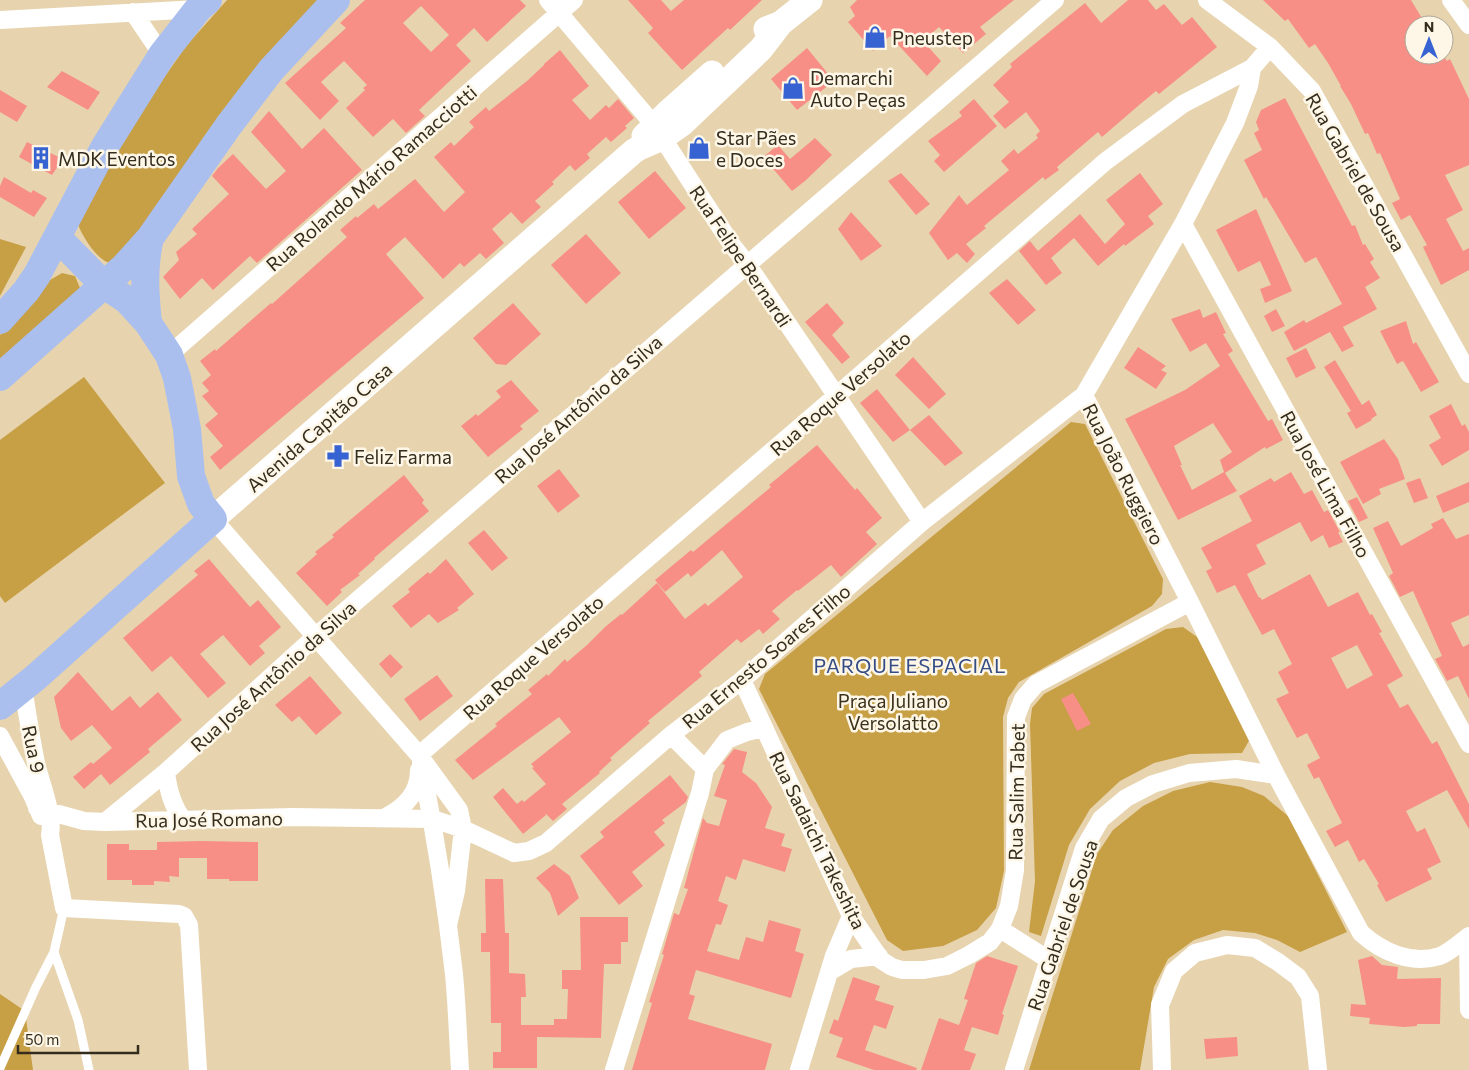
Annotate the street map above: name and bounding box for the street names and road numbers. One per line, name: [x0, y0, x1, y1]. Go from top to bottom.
street label: Rua Rolando Mário Ramacciotti: [261, 80, 481, 276]
street label: Rua Gabriel de Sousa: [1301, 89, 1411, 255]
street label: Rua Felipe Bernardi: [685, 181, 797, 331]
street label: Rua Roque Versolato: [765, 326, 915, 460]
street label: Rua José Antônio da Silva: [490, 330, 666, 488]
street label: Avenida Capitão Casa: [242, 358, 396, 496]
street label: Rua João Ruggiero: [1078, 399, 1170, 549]
street label: Rua José Lima Filho: [1276, 406, 1376, 562]
street label: Rua Ernesto Soares Filho: [677, 579, 855, 733]
street label: Rua Roque Versolato: [458, 590, 608, 724]
street label: Rua José Antônio da Silva: [186, 596, 360, 756]
street label: Rua 9: [18, 723, 50, 775]
street label: Rua Salim Tabet: [1003, 723, 1029, 861]
street label: Rua Sadaichi Takeshita: [765, 747, 871, 933]
street label: Rua José Romano: [135, 806, 283, 832]
street label: Rua Gabriel de Sousa: [1022, 837, 1102, 1013]

